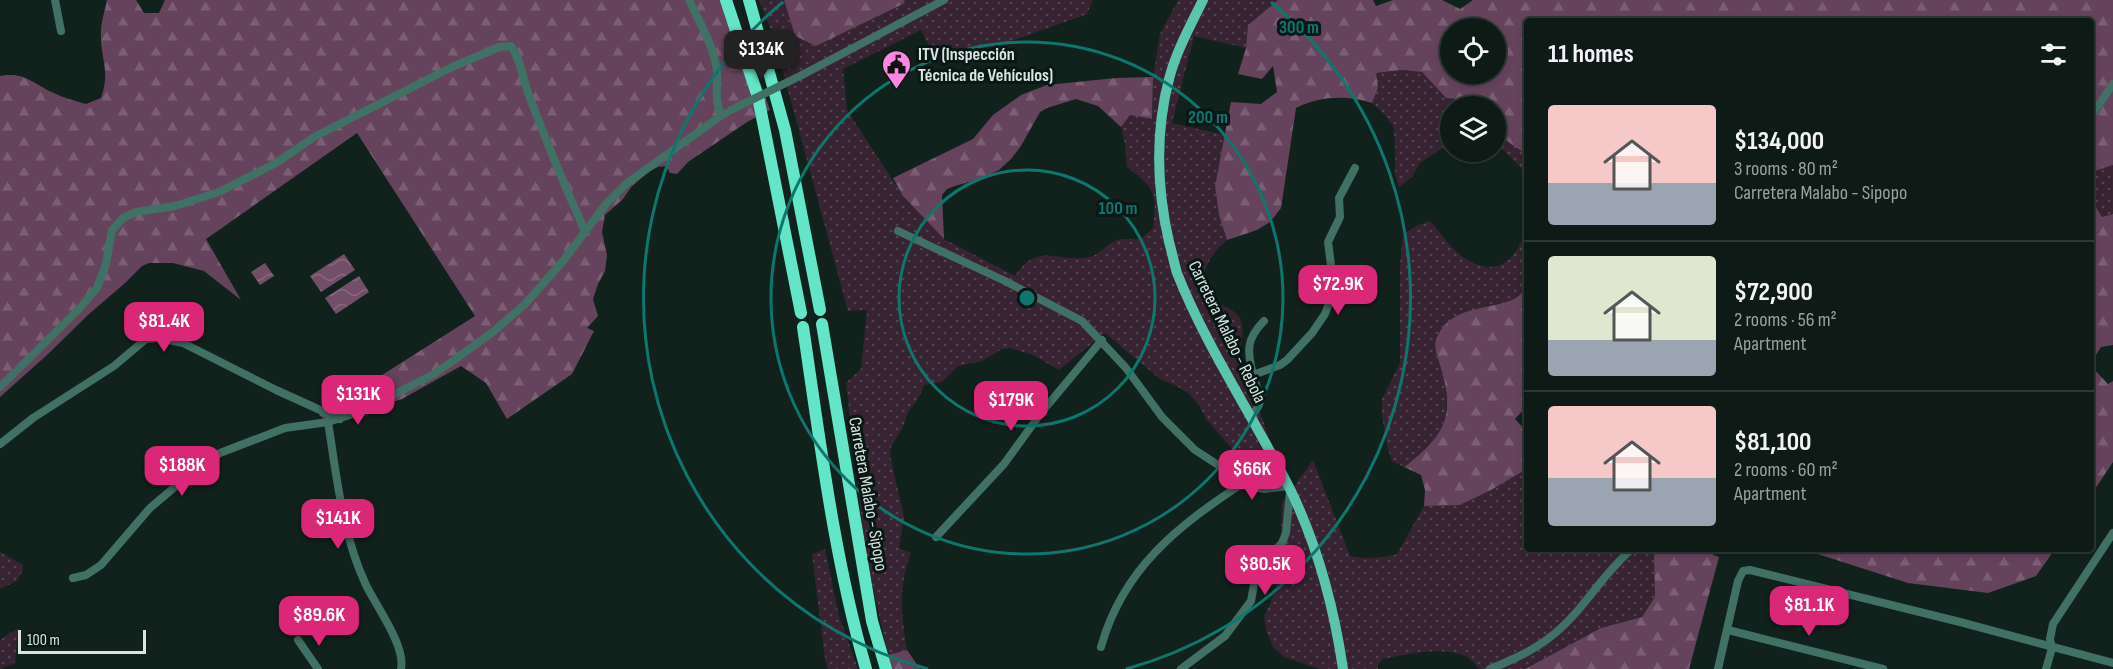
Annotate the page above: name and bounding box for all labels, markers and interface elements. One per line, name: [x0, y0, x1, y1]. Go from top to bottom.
text: 300 m: [1279, 17, 1319, 38]
map controls: [1440, 18, 1506, 162]
button: locate: [1440, 18, 1506, 84]
pin: $134K: [719, 30, 803, 81]
text: $134K: [738, 37, 784, 61]
icon: filters: [2037, 38, 2070, 71]
text: 11 homes: [1548, 39, 1634, 70]
place label: ITV (Inspección Técnica de Vehículos): [918, 44, 1053, 86]
public building icon: ITV (Inspección Técnica de Vehículos): [881, 48, 913, 90]
button: layers: [1440, 96, 1506, 162]
text: 200 m: [1188, 107, 1228, 128]
text: $134,000: [1734, 126, 1824, 157]
icon: home: [1596, 129, 1668, 201]
text: 3 rooms · 80 m²: [1734, 157, 1838, 181]
text: Carretera Malabo - Sipopo: [1734, 181, 1907, 205]
text: 100 m: [1099, 198, 1138, 219]
street label: Carretera Malabo - Rebola: [1183, 257, 1271, 407]
pin: $72.9K: [1289, 265, 1387, 316]
text: $72.9K: [1312, 272, 1364, 296]
text: $72,900: [1734, 277, 1813, 308]
icon: home: [1596, 280, 1668, 352]
centre of rings: [1017, 288, 1037, 308]
pin: $81.4K: [115, 302, 213, 353]
text: 2 rooms · 56 m²: [1734, 308, 1837, 332]
text: $81.4K: [138, 309, 190, 333]
text: Apartment: [1734, 332, 1807, 356]
pin: $131K: [316, 375, 400, 426]
pin: $179K: [969, 381, 1053, 432]
text: $131K: [336, 382, 380, 406]
text: $179K: [988, 388, 1034, 412]
street label: Carretera Malabo - Sipopo: [844, 415, 892, 573]
text: $81,100: [1734, 427, 1811, 458]
icon: home: [1596, 430, 1668, 502]
pin: $188K: [140, 446, 224, 497]
pin: $66K: [1216, 450, 1288, 501]
text: $188K: [159, 453, 205, 477]
text: $66K: [1233, 457, 1271, 481]
text: 2 rooms · 60 m²: [1734, 458, 1838, 482]
text: Apartment: [1734, 482, 1807, 506]
pin: $141K: [296, 499, 380, 550]
text: $141K: [315, 506, 361, 530]
pin: $80.5K: [1216, 545, 1314, 596]
text: $80.5K: [1239, 552, 1291, 576]
pin: $81.1K: [1760, 586, 1858, 637]
text: $81.1K: [1784, 593, 1834, 617]
pin: $89.6K: [270, 596, 368, 647]
text: $89.6K: [293, 603, 345, 627]
scale bar: [18, 627, 146, 654]
text: 100 m: [27, 631, 60, 650]

